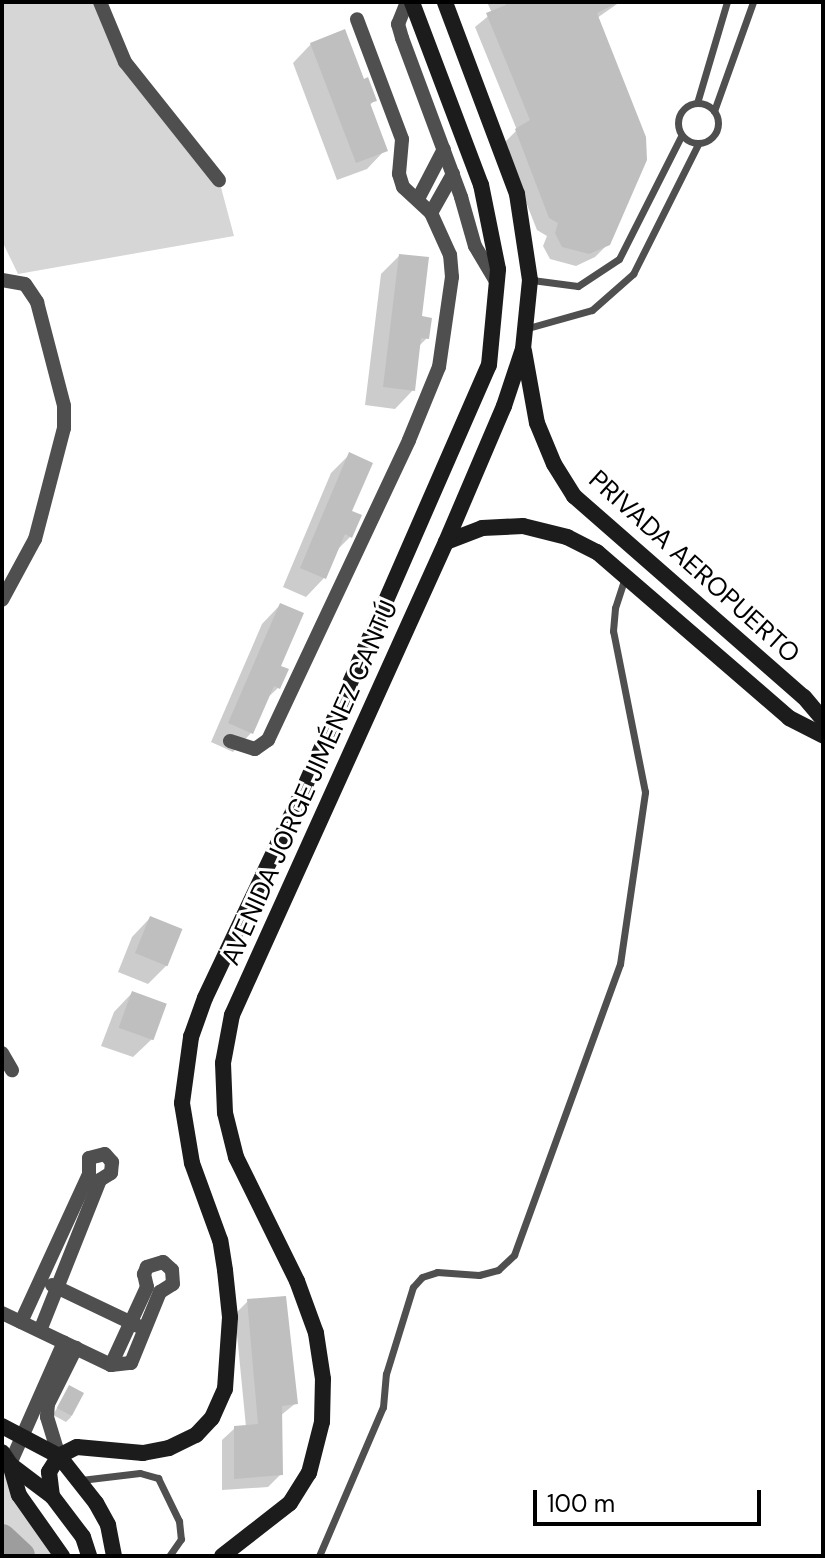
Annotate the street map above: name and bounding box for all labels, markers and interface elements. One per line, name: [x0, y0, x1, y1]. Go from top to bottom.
street label: PRIVADA AEROPUERTO: [582, 464, 806, 670]
street label: AVENIDA JORGE JIMÉNEZ CANTÚ: [215, 596, 405, 970]
scale bar: [537, 1474, 765, 1524]
text: 100 m: [547, 1488, 615, 1519]

